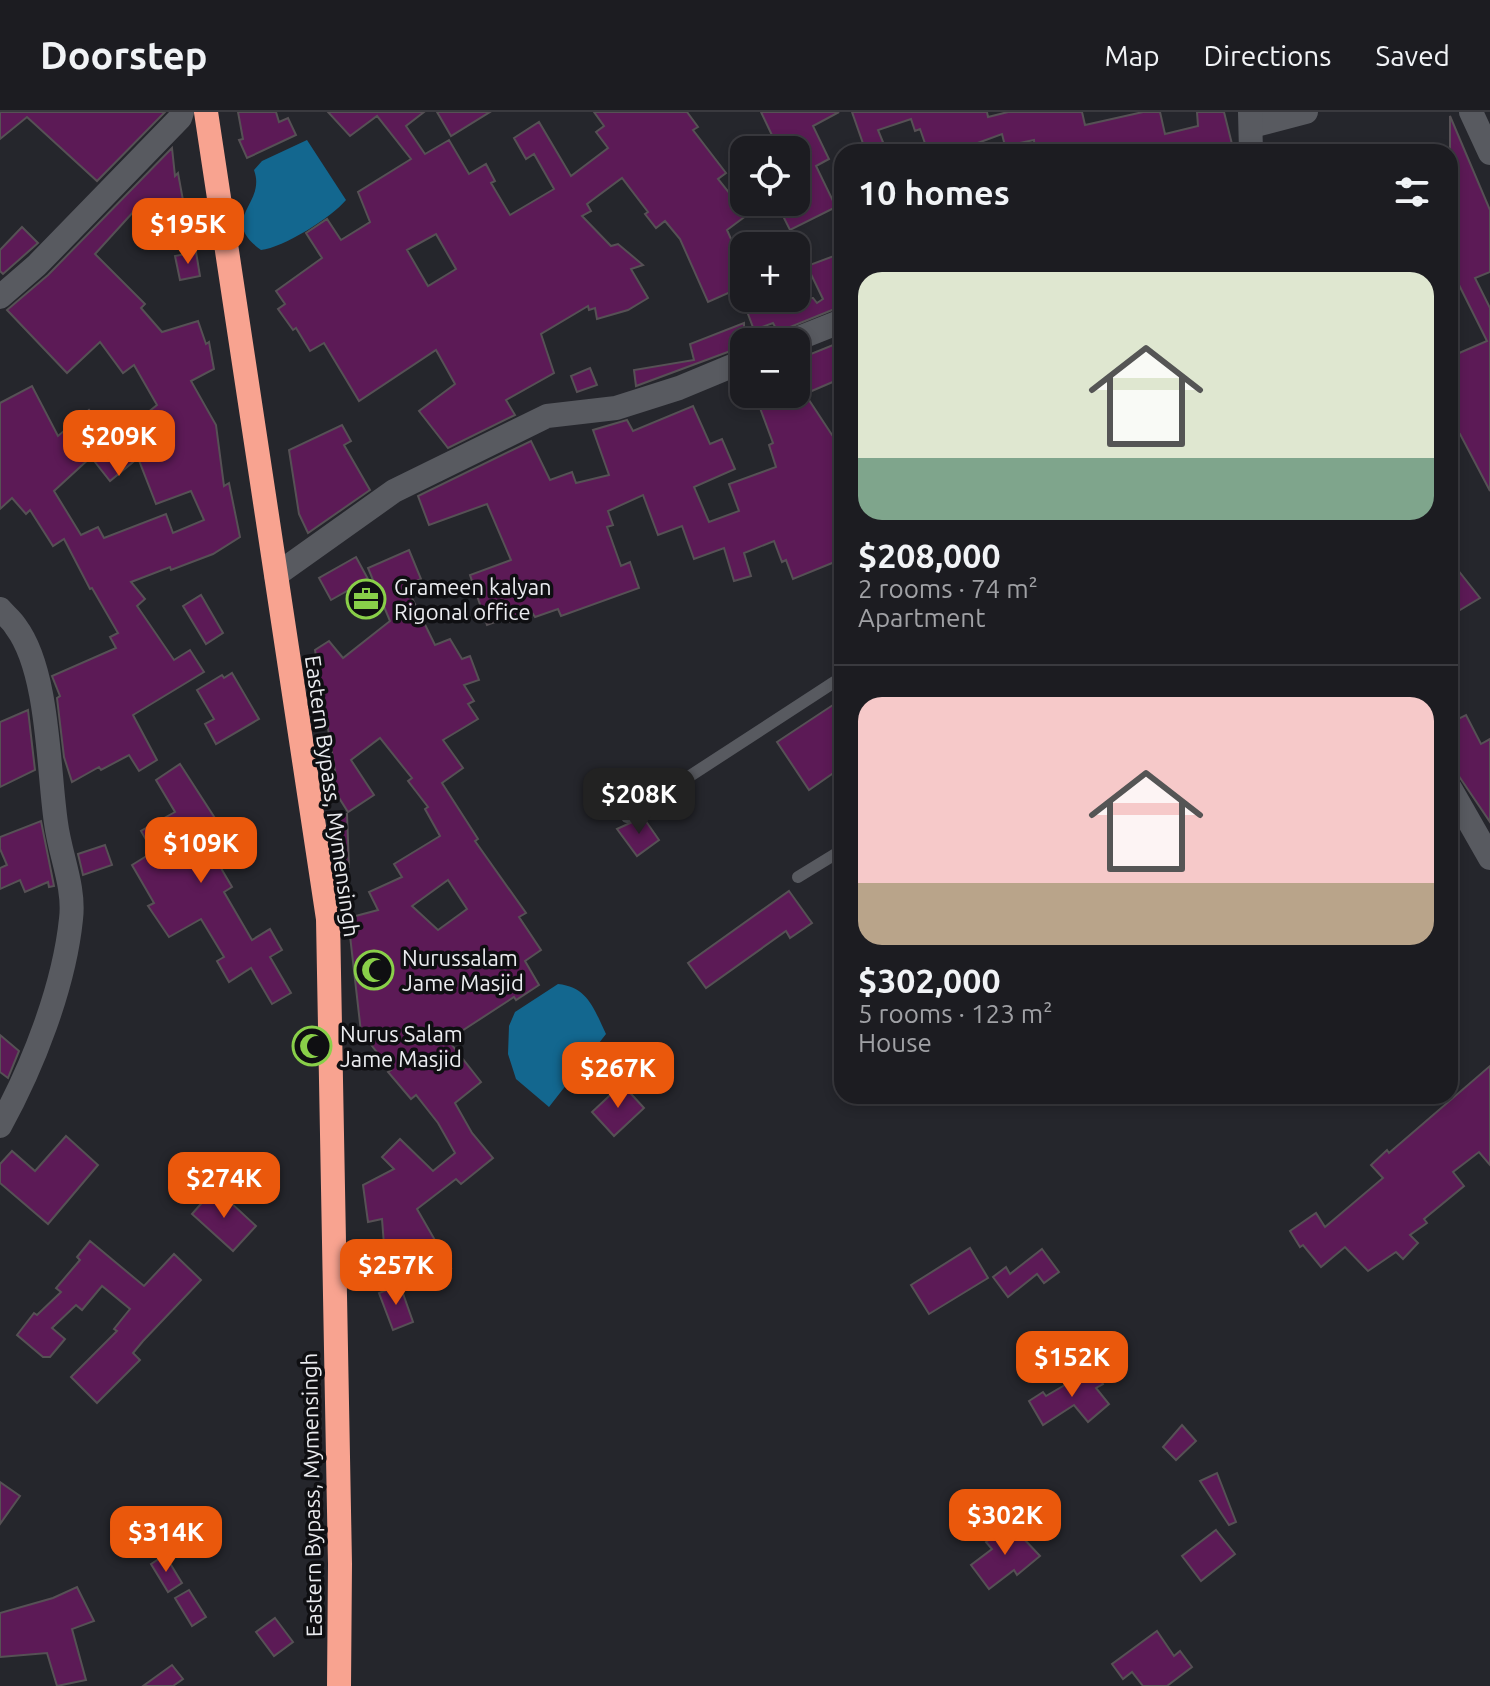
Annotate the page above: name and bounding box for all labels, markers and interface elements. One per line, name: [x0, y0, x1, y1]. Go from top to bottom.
text: Doorstep: [40, 34, 207, 76]
text: Map: [1104, 40, 1160, 71]
text: Directions: [1204, 40, 1331, 71]
text: Saved: [1375, 40, 1450, 71]
map controls: [730, 136, 810, 408]
button: locate: [730, 136, 810, 216]
icon: filters: [1390, 170, 1434, 214]
text: 10 homes: [858, 173, 1010, 211]
pin: $195K: [132, 198, 244, 266]
text: $195K: [150, 209, 226, 238]
button: +: [730, 232, 810, 312]
icon: home: [1074, 324, 1218, 468]
button: −: [730, 328, 810, 408]
pin: $209K: [63, 410, 175, 478]
text: $209K: [81, 421, 157, 450]
text: $208,000: [858, 536, 1001, 574]
place label: Grameen kalyan Rigonal office: [394, 574, 552, 624]
text: 2 rooms · 74 m²: [858, 574, 1038, 603]
office icon: Grameen kalyan Rigonal office: [345, 578, 387, 620]
text: Apartment: [858, 603, 985, 632]
street label: Eastern Bypass, Mymensingh: [301, 654, 365, 938]
icon: home: [1074, 749, 1218, 893]
pin: $208K: [583, 768, 695, 836]
text: $208K: [601, 779, 677, 808]
pin: $109K: [145, 817, 257, 885]
text: $109K: [163, 828, 239, 857]
place label: Nurussalam Jame Masjid: [402, 945, 524, 995]
mosque icon: Nurussalam Jame Masjid: [353, 949, 395, 991]
text: $302,000: [858, 961, 1001, 999]
text: 5 rooms · 123 m²: [858, 999, 1053, 1028]
place label: Nurus Salam Jame Masjid: [340, 1021, 463, 1071]
mosque icon: Nurus Salam Jame Masjid: [291, 1025, 333, 1067]
text: House: [858, 1028, 932, 1057]
pin: $267K: [562, 1042, 674, 1110]
text: $267K: [580, 1053, 656, 1082]
pin: $274K: [168, 1152, 280, 1220]
text: $274K: [186, 1163, 262, 1192]
pin: $257K: [340, 1239, 452, 1307]
text: $257K: [358, 1250, 434, 1279]
pin: $152K: [1016, 1331, 1128, 1399]
text: $152K: [1034, 1342, 1110, 1371]
street label: Eastern Bypass, Mymensingh: [296, 1353, 326, 1637]
pin: $302K: [949, 1489, 1061, 1557]
text: $302K: [967, 1500, 1043, 1529]
pin: $314K: [110, 1506, 222, 1574]
text: $314K: [128, 1517, 204, 1546]

